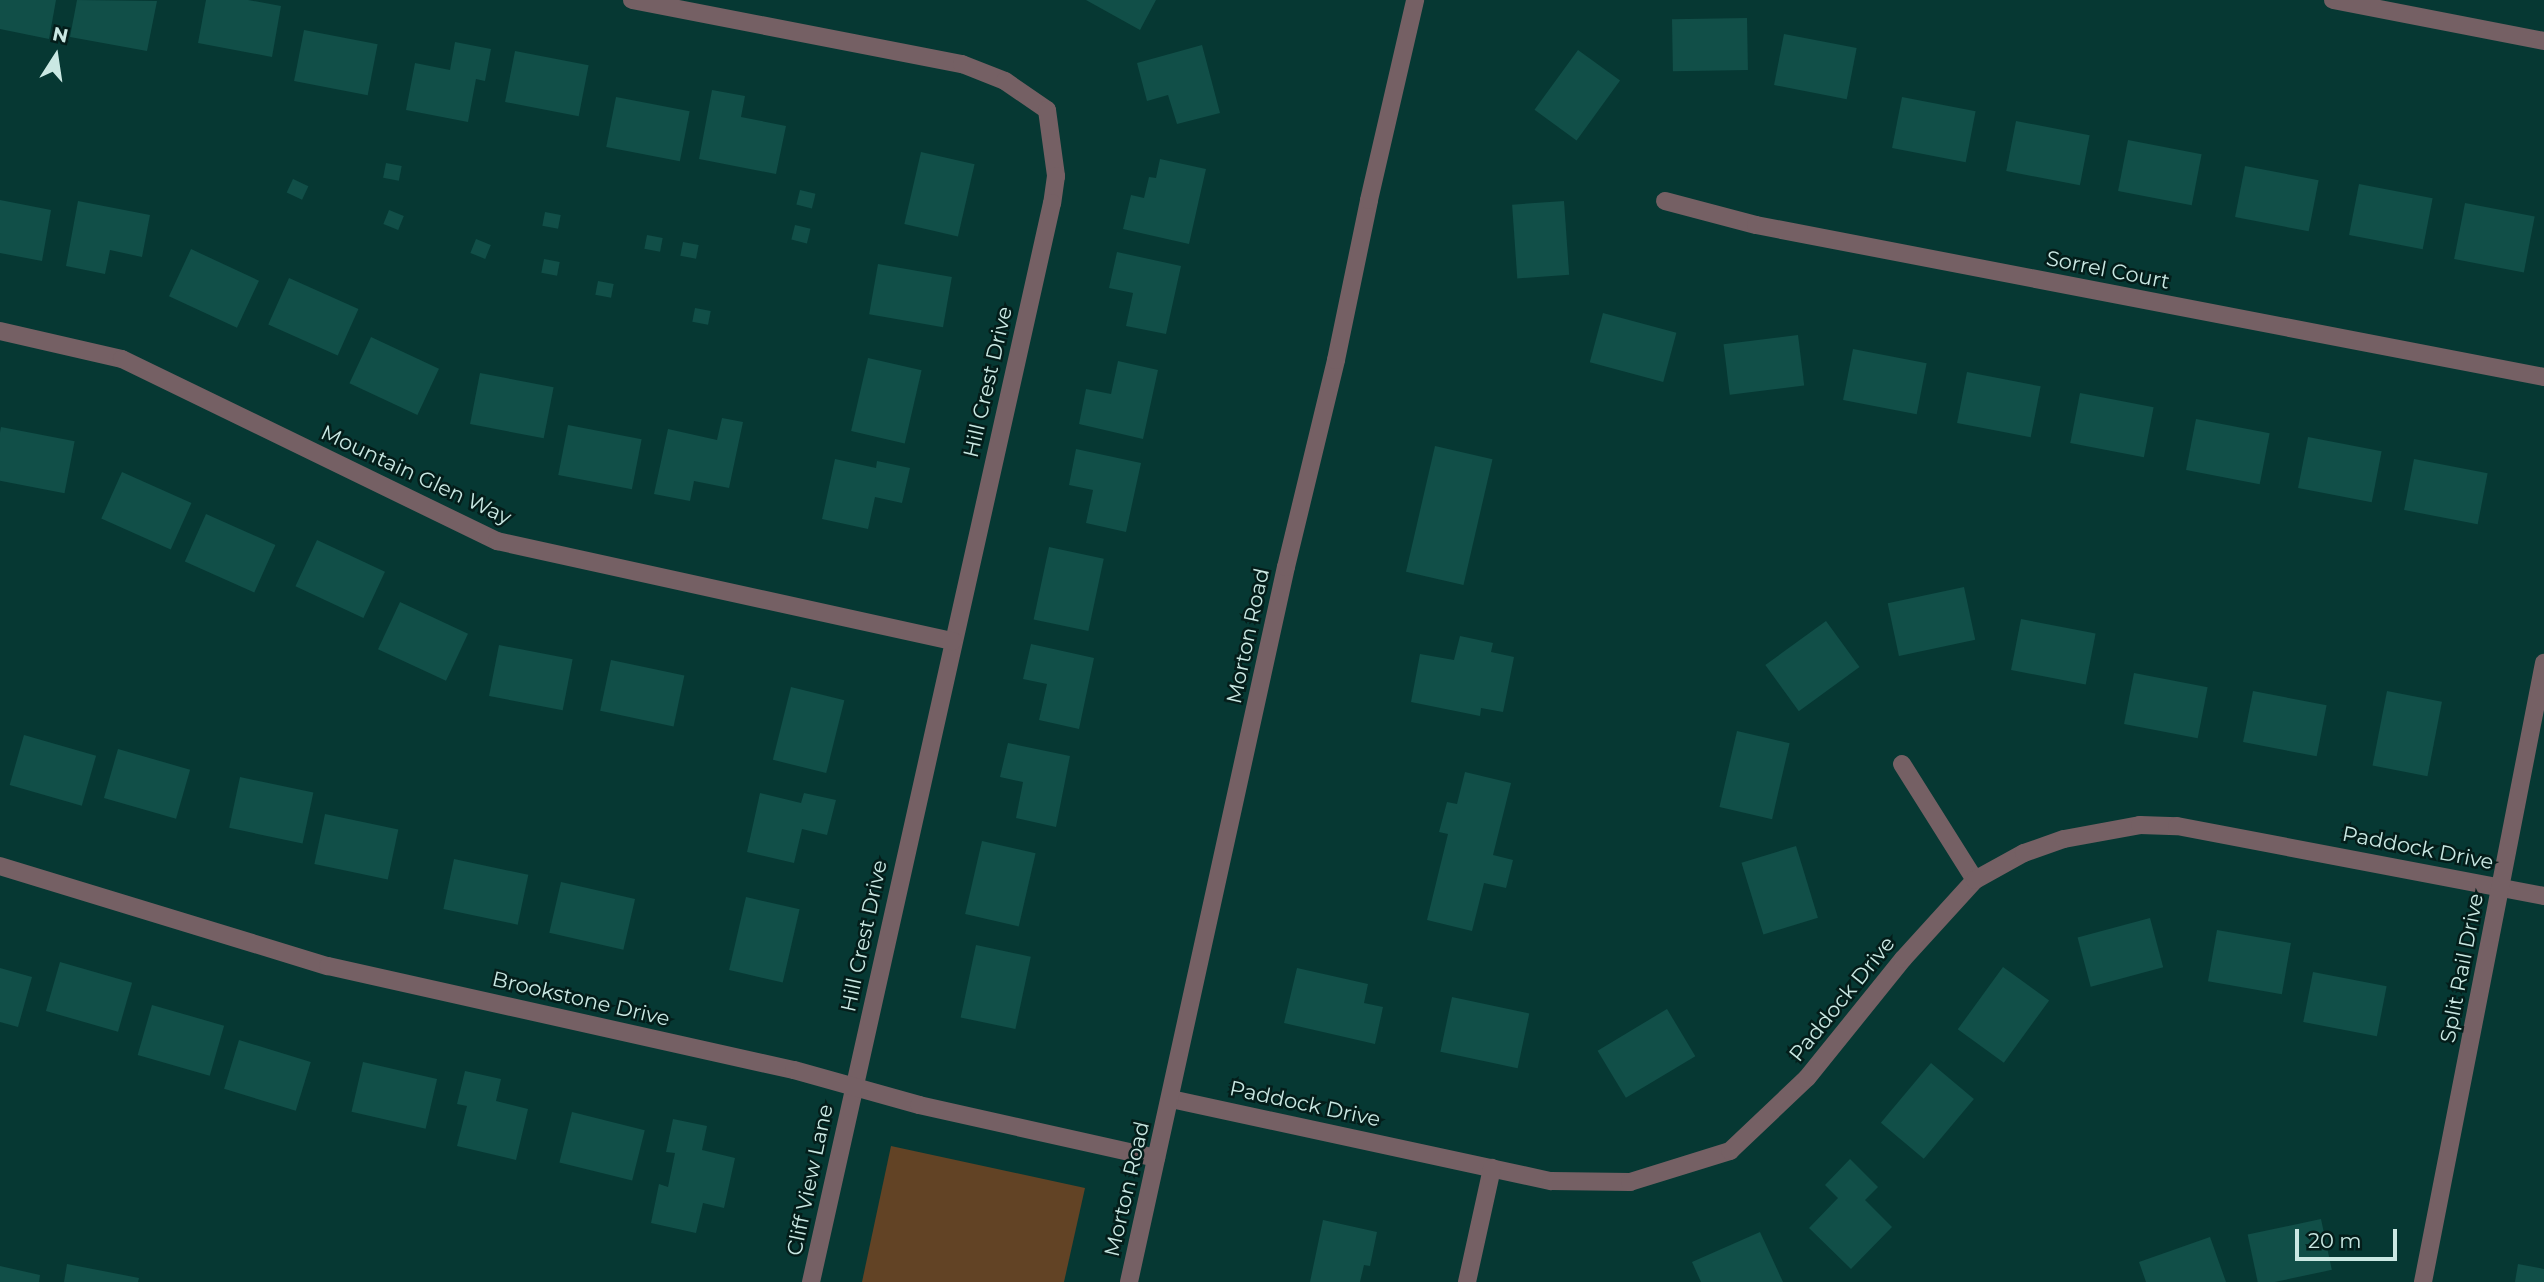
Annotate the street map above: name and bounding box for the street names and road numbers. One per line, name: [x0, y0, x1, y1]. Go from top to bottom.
street label: Sorrel Court: [2044, 246, 2172, 294]
street label: Hill Crest Drive: [958, 304, 1018, 460]
street label: Mountain Glen Way: [317, 420, 515, 530]
street label: Morton Road: [1221, 566, 1275, 706]
street label: Paddock Drive: [2340, 821, 2496, 875]
street label: Hill Crest Drive: [836, 858, 892, 1014]
street label: Split Rail Drive: [2435, 891, 2489, 1045]
street label: Paddock Drive: [1784, 931, 1900, 1067]
street label: Brookstone Drive: [490, 966, 672, 1032]
street label: Paddock Drive: [1227, 1076, 1383, 1132]
street label: Cliff View Lane: [782, 1102, 838, 1258]
street label: Morton Road: [1099, 1119, 1155, 1259]

